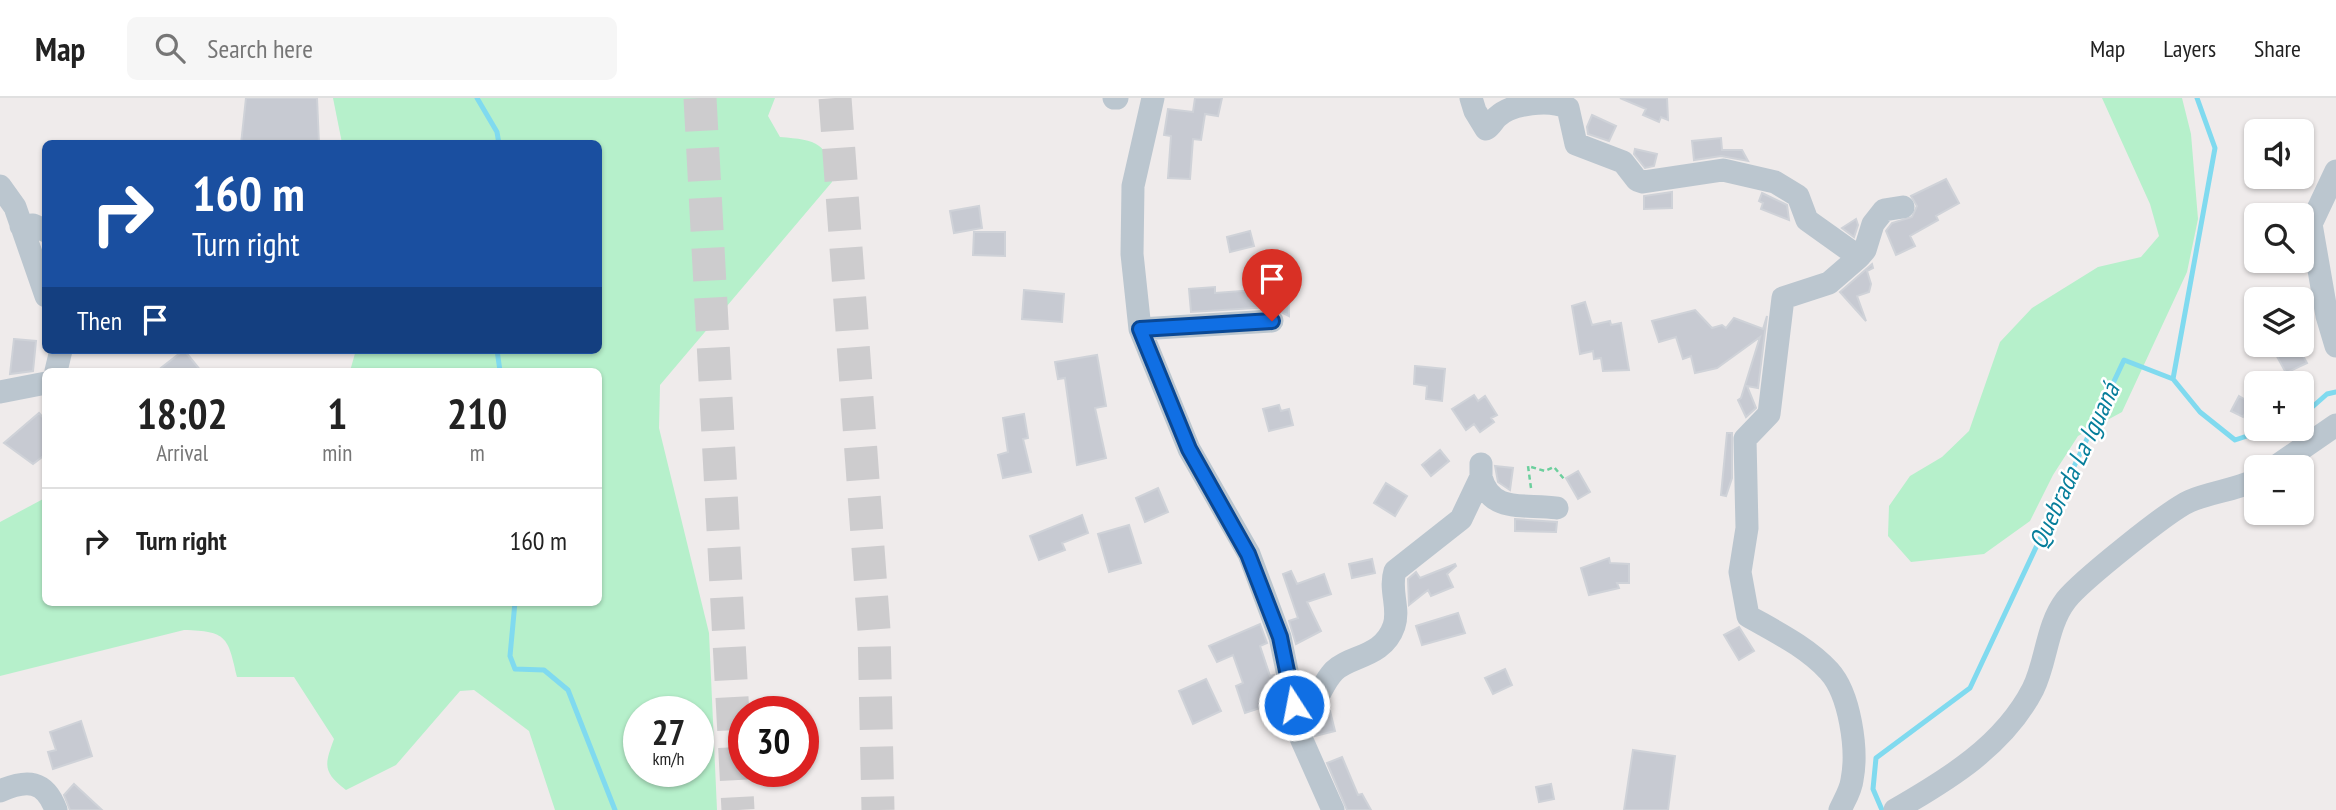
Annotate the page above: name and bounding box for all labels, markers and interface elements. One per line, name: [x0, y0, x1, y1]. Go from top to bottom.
search box: [127, 17, 617, 80]
text: Map: [35, 27, 85, 70]
icon: search: [151, 29, 189, 67]
text: Search here: [207, 32, 313, 65]
text: Map: [2090, 33, 2125, 64]
text: Layers: [2163, 33, 2216, 64]
text: Share: [2254, 33, 2301, 64]
map controls: [2244, 119, 2314, 525]
button: sound: [2244, 119, 2314, 189]
text: 160 m: [192, 161, 305, 225]
icon: right: [77, 168, 168, 259]
button: search: [2244, 203, 2314, 273]
text: Turn right: [192, 223, 300, 265]
pin: [1242, 249, 1302, 321]
icon: arrive: [1253, 260, 1291, 298]
button: layers: [2244, 287, 2314, 357]
icon: arrive: [136, 301, 174, 339]
text: Then: [77, 304, 122, 337]
button: +: [2244, 371, 2314, 441]
water label: Quebrada La Iguaná: [2021, 376, 2127, 554]
text: 18:02: [137, 386, 228, 441]
text: 1: [327, 386, 347, 441]
text: 210: [447, 386, 507, 441]
text: Arrival: [156, 438, 208, 467]
text: min: [322, 438, 352, 467]
text: m: [470, 438, 485, 467]
button: −: [2244, 455, 2314, 525]
icon: right: [77, 522, 115, 560]
text: Turn right: [136, 524, 227, 557]
text: 160 m: [509, 524, 567, 557]
position arrow: [1257, 668, 1331, 742]
speed limit sign: 30: [728, 696, 819, 787]
text: 27: [652, 709, 685, 755]
text: km/h: [653, 747, 684, 770]

